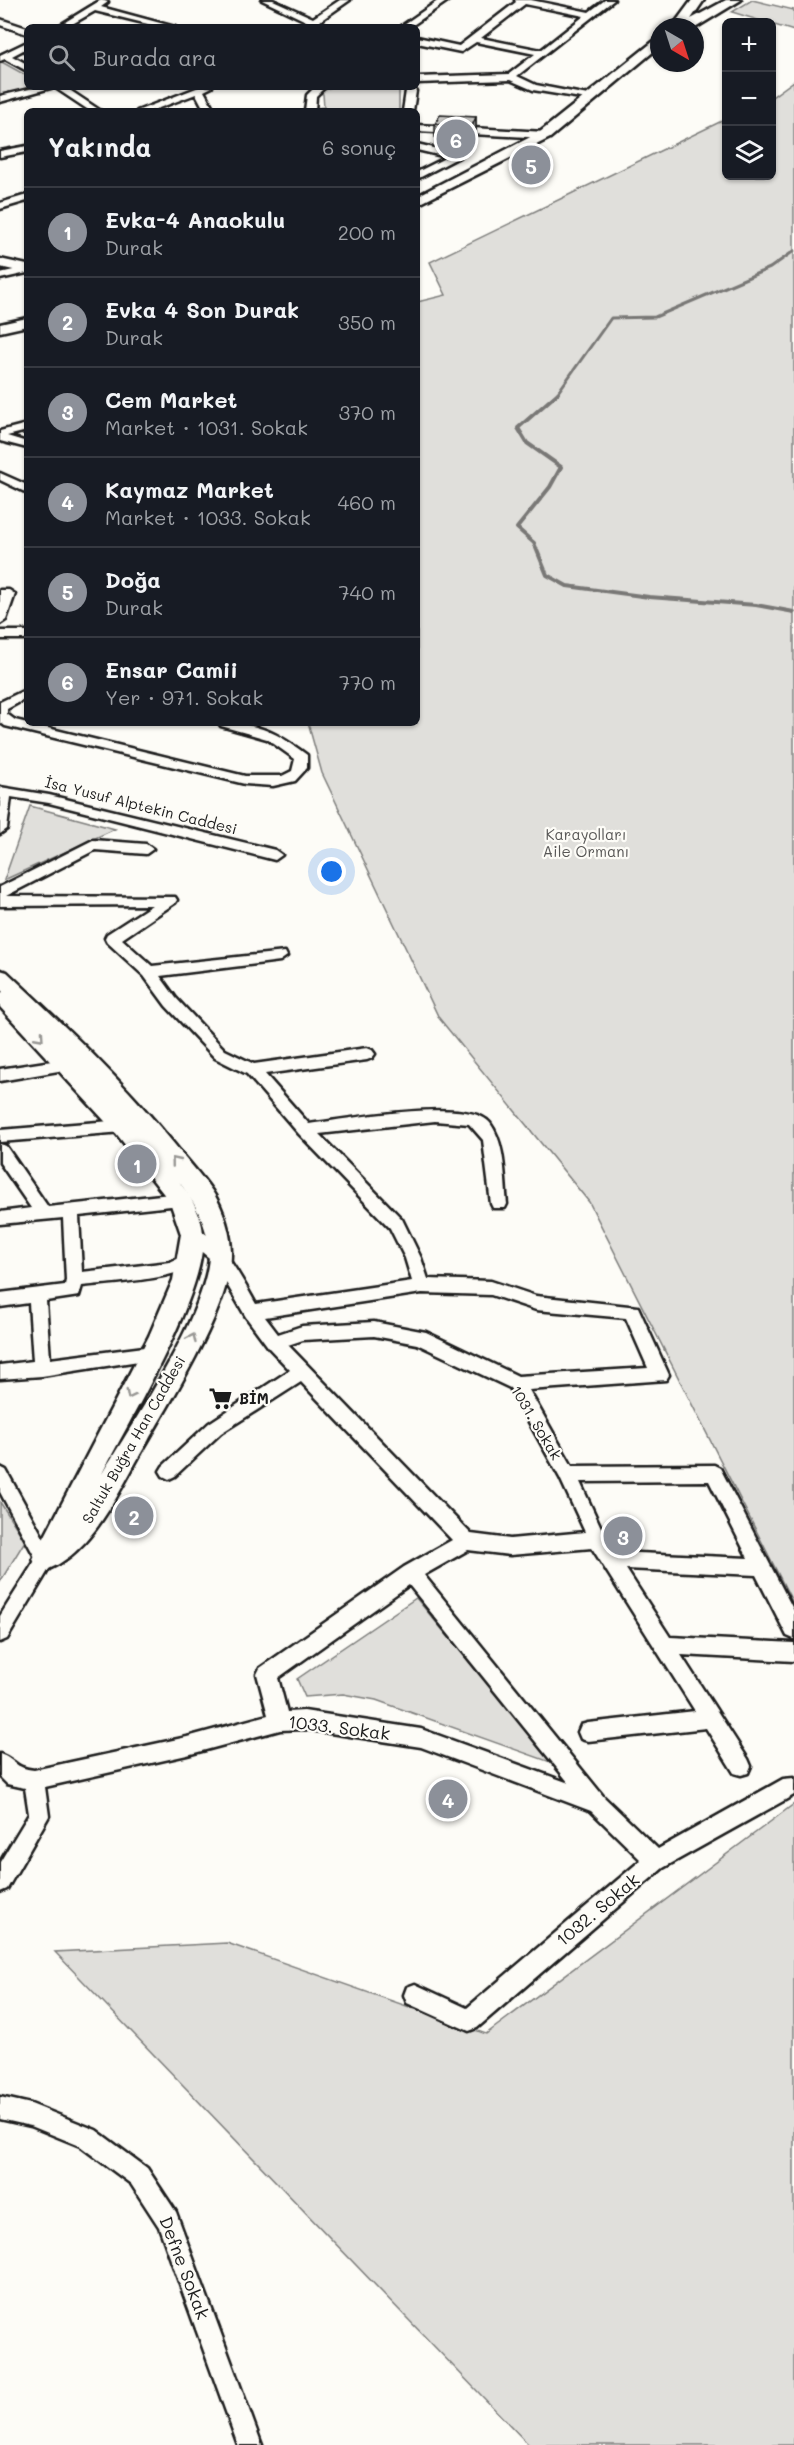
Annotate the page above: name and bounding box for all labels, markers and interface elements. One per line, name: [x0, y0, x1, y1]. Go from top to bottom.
north arrow: [650, 18, 704, 72]
map controls: [722, 18, 776, 180]
button: +: [722, 18, 776, 72]
search box: [24, 24, 420, 90]
icon: search: [45, 41, 78, 74]
text: Burada ara: [93, 43, 217, 72]
button: −: [722, 72, 776, 126]
pin: 6: [436, 116, 476, 162]
button: layers: [722, 126, 776, 180]
text: Yakında: [48, 130, 151, 164]
text: 6 sonuç: [322, 134, 396, 160]
pin: 5: [512, 142, 550, 188]
text: Evka-4 Anaokulu: [105, 205, 285, 234]
text: 1: [63, 219, 72, 245]
text: 200 m: [338, 219, 396, 245]
text: Durak: [105, 234, 163, 260]
text: Evka 4 Son Durak: [105, 295, 299, 324]
text: 2: [62, 309, 73, 335]
text: 350 m: [338, 309, 396, 335]
text: Durak: [105, 324, 163, 350]
text: Cem Market: [105, 385, 237, 414]
text: 3: [62, 399, 74, 425]
text: 370 m: [338, 399, 396, 425]
text: Market · 1031. Sokak: [105, 414, 308, 440]
text: Kaymaz Market: [105, 475, 274, 504]
text: 4: [61, 489, 74, 515]
text: 460 m: [338, 489, 396, 515]
text: Market · 1033. Sokak: [105, 504, 311, 530]
text: Doğa: [105, 565, 161, 594]
text: 5: [62, 579, 73, 605]
text: 740 m: [338, 579, 396, 605]
text: Durak: [105, 594, 163, 620]
text: Ensar Camii: [105, 655, 238, 684]
text: 6: [61, 669, 74, 695]
text: 770 m: [339, 669, 396, 695]
text: Yer · 971. Sokak: [105, 684, 263, 710]
street label: İsa Yusuf Alptekin Caddesi: [43, 771, 239, 839]
park label: Karayolları Aile Ormanı: [543, 824, 629, 861]
your location: [317, 857, 346, 886]
one-way arrow: [32, 1030, 43, 1041]
pin: 1: [118, 1142, 156, 1186]
one-way arrow: [171, 1156, 182, 1167]
one-way arrow: [185, 1333, 197, 1344]
street label: Saltuk Buğra Han Caddesi: [77, 1352, 189, 1527]
street label: 1031. Sokak: [507, 1382, 567, 1463]
supermarket icon: BİM: [208, 1386, 234, 1412]
place label: BİM: [239, 1388, 269, 1408]
one-way arrow: [126, 1389, 137, 1400]
pin: 2: [114, 1494, 154, 1538]
pin: 3: [604, 1514, 642, 1558]
street label: 1033. Sokak: [287, 1709, 391, 1745]
pin: 4: [428, 1776, 468, 1822]
street label: 1032. Sokak: [551, 1867, 644, 1951]
street label: Defne Sokak: [154, 2213, 216, 2323]

